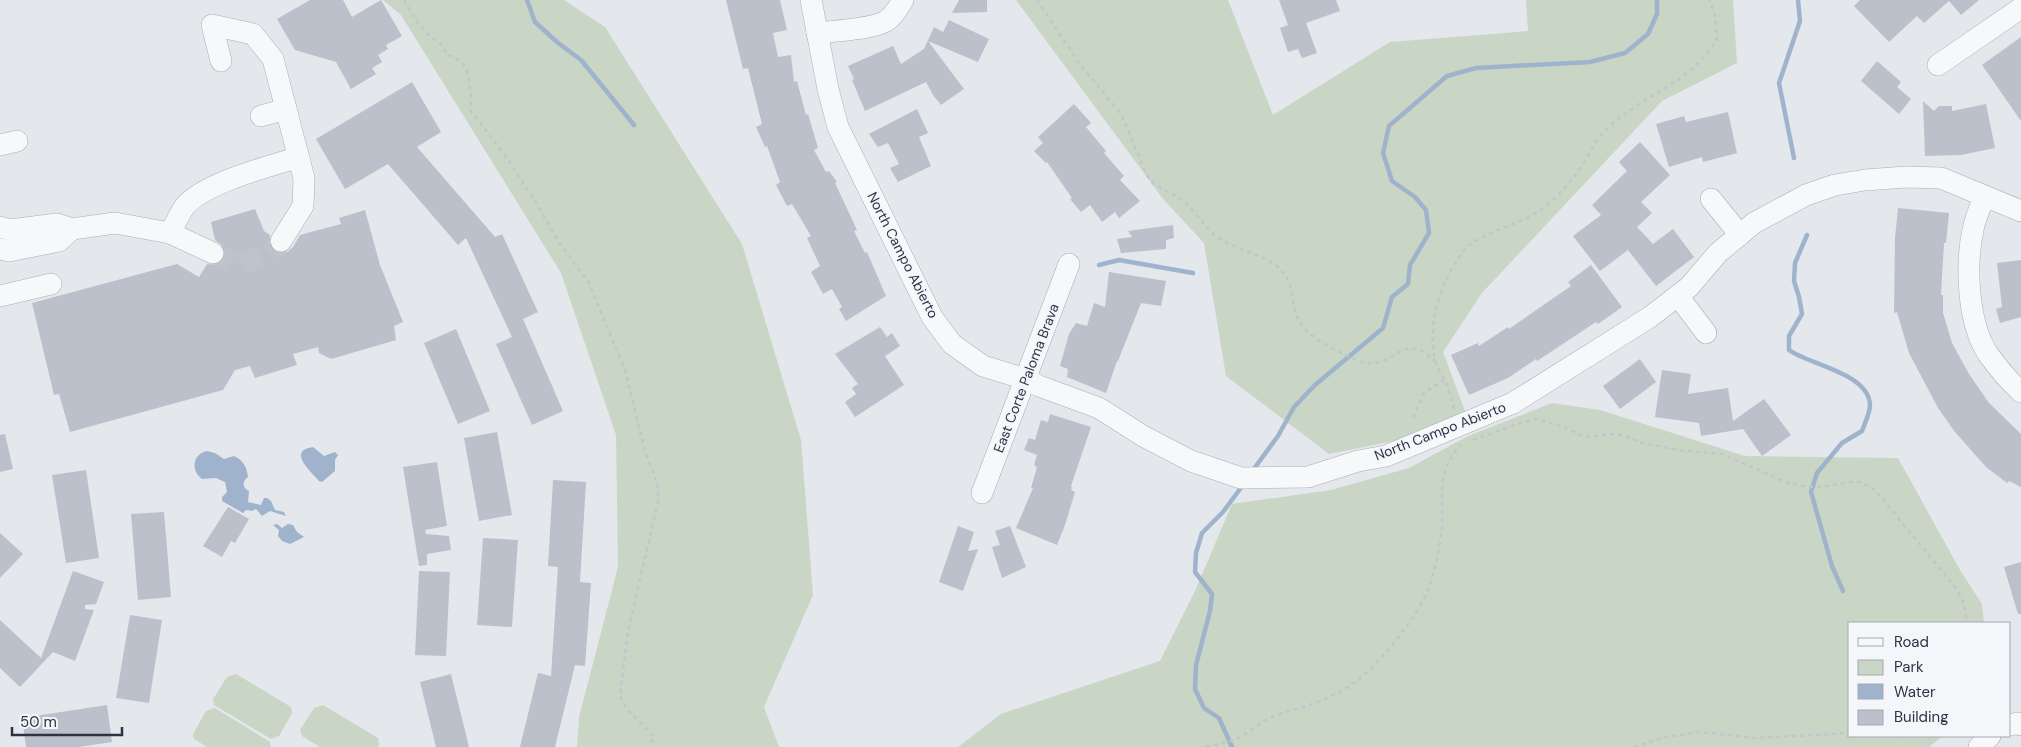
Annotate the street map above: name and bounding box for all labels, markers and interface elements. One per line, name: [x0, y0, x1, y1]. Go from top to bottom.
street label: North Campo Abierto: [863, 189, 943, 321]
street label: East Corte Paloma Brava: [989, 301, 1063, 455]
street label: North Campo Abierto: [1372, 398, 1508, 464]
legend: [1848, 622, 2011, 737]
text: Road: [1894, 632, 1929, 652]
text: Park: [1894, 657, 1924, 677]
text: Water: [1894, 682, 1936, 702]
scale bar: [12, 704, 122, 736]
text: Building: [1894, 707, 1949, 727]
text: 50 m: [20, 712, 57, 732]

